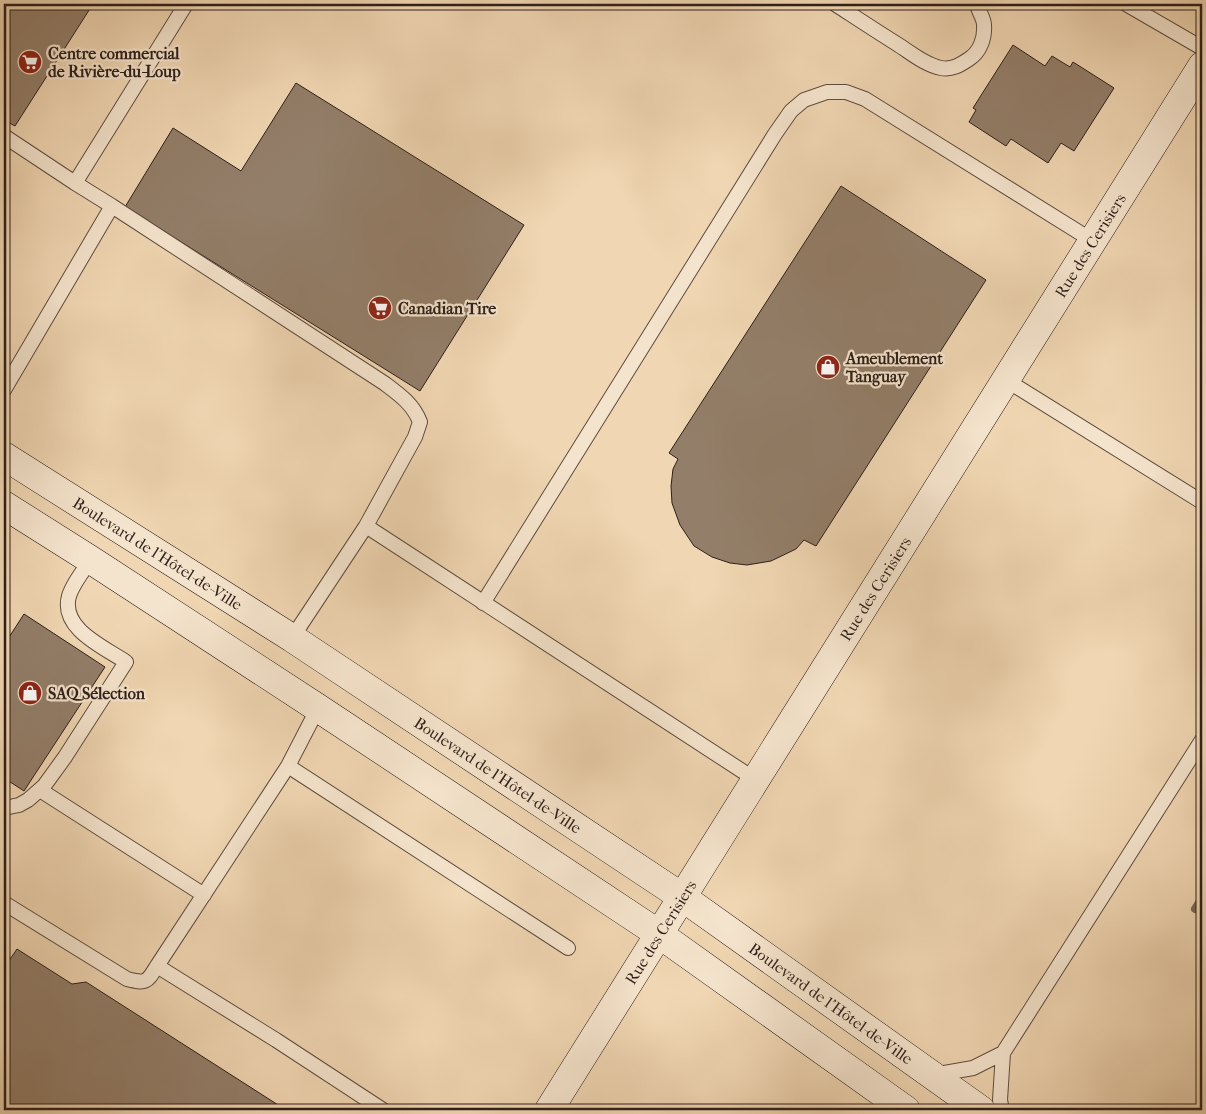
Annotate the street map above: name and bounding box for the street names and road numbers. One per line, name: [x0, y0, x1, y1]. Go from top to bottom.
street label: Rue des Cerisiers: [1051, 190, 1130, 301]
street label: Boulevard de l'Hôtel-de-Ville: [69, 493, 246, 614]
street label: Rue des Cerisiers: [836, 533, 915, 644]
street label: Boulevard de l'Hôtel-de-Ville: [411, 713, 585, 838]
street label: Rue des Cerisiers: [621, 877, 700, 988]
street label: Boulevard de l'Hôtel-de-Ville: [745, 939, 917, 1069]

